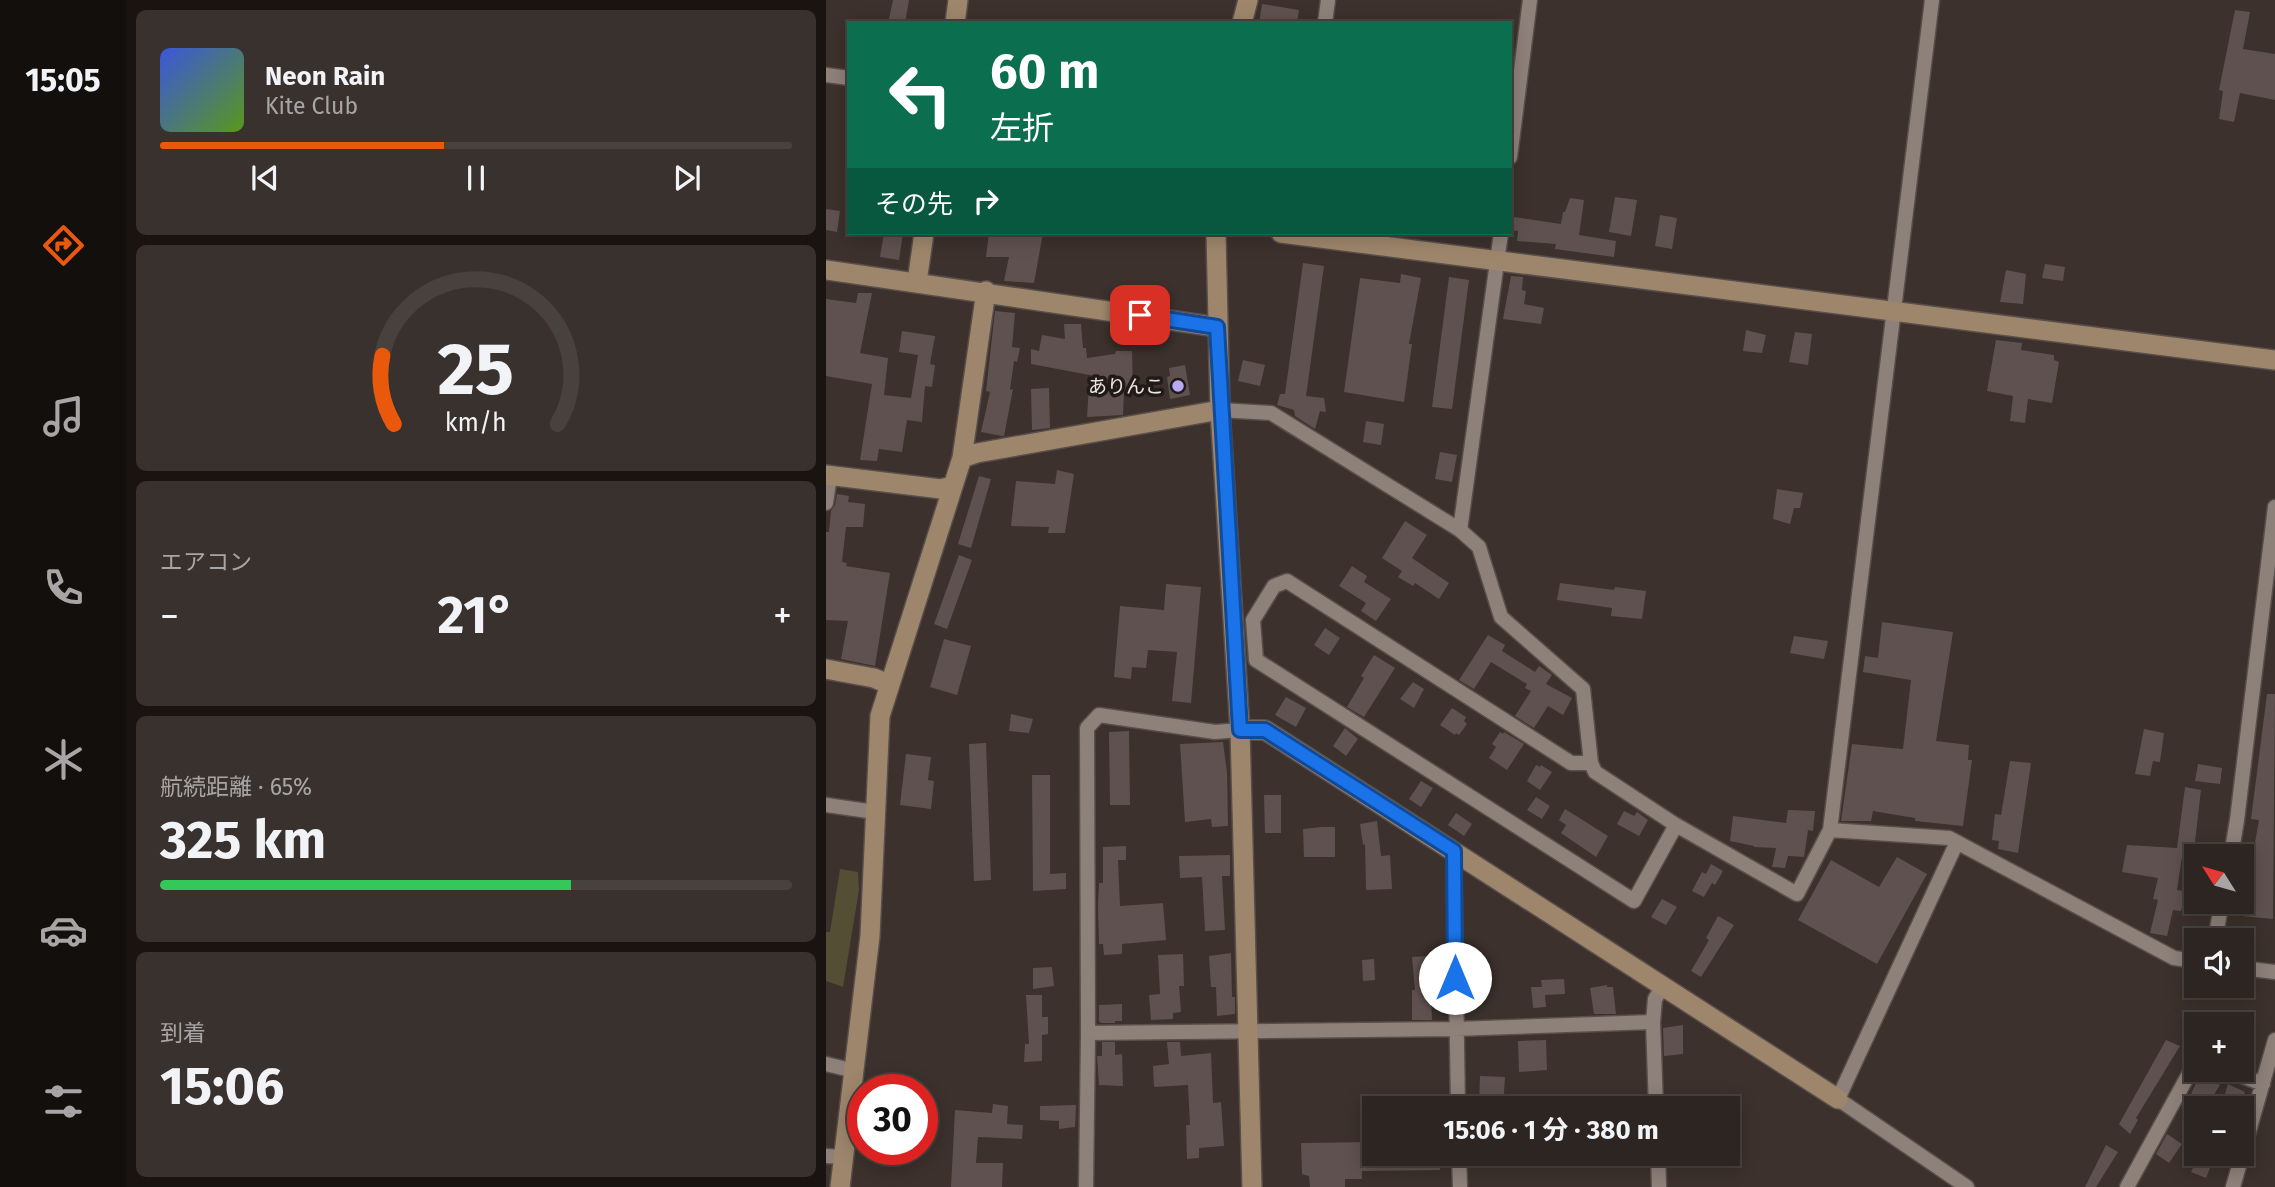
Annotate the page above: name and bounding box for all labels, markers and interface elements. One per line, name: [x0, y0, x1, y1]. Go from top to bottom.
text: 60 m: [990, 42, 1099, 101]
icon: left: [875, 49, 966, 140]
text: 15:05: [25, 61, 101, 99]
text: Neon Rain: [265, 61, 385, 92]
text: Kite Club: [265, 92, 358, 120]
text: 左折: [990, 109, 1054, 147]
icon: previous: [246, 159, 284, 197]
icon: pause: [457, 159, 495, 197]
icon: next: [668, 159, 706, 197]
icon: right: [967, 182, 1005, 220]
text: その先: [875, 189, 953, 220]
icon: directions: [39, 221, 88, 270]
pin: [1110, 285, 1170, 345]
icon: arrive: [1121, 296, 1159, 334]
text: 25: [438, 327, 514, 414]
place label: ありんこ: [1088, 375, 1164, 398]
marker: ありんこ: [1170, 378, 1186, 394]
icon: music: [39, 392, 88, 441]
text: km/h: [445, 408, 507, 438]
text: エアコン: [160, 548, 252, 576]
icon: phone: [39, 563, 88, 612]
text: 21°: [438, 584, 515, 647]
text: −: [160, 593, 179, 639]
text: +: [773, 593, 792, 639]
icon: climate: [39, 735, 88, 784]
text: 航続距離 · 65%: [160, 773, 312, 801]
text: 325 km: [160, 809, 326, 872]
north arrow: [2184, 844, 2254, 914]
map controls: [2184, 844, 2254, 1166]
icon: car: [39, 906, 88, 955]
button: sound: [2184, 928, 2254, 998]
position arrow: [1418, 941, 1492, 1015]
button: +: [2184, 1012, 2254, 1082]
text: 到着: [160, 1019, 206, 1047]
text: 15:06: [160, 1055, 284, 1118]
speed limit sign: 30: [847, 1074, 938, 1165]
icon: filters: [39, 1077, 88, 1126]
button: −: [2184, 1096, 2254, 1166]
text: 15:06 · 1 分 · 380 m: [1443, 1115, 1659, 1146]

